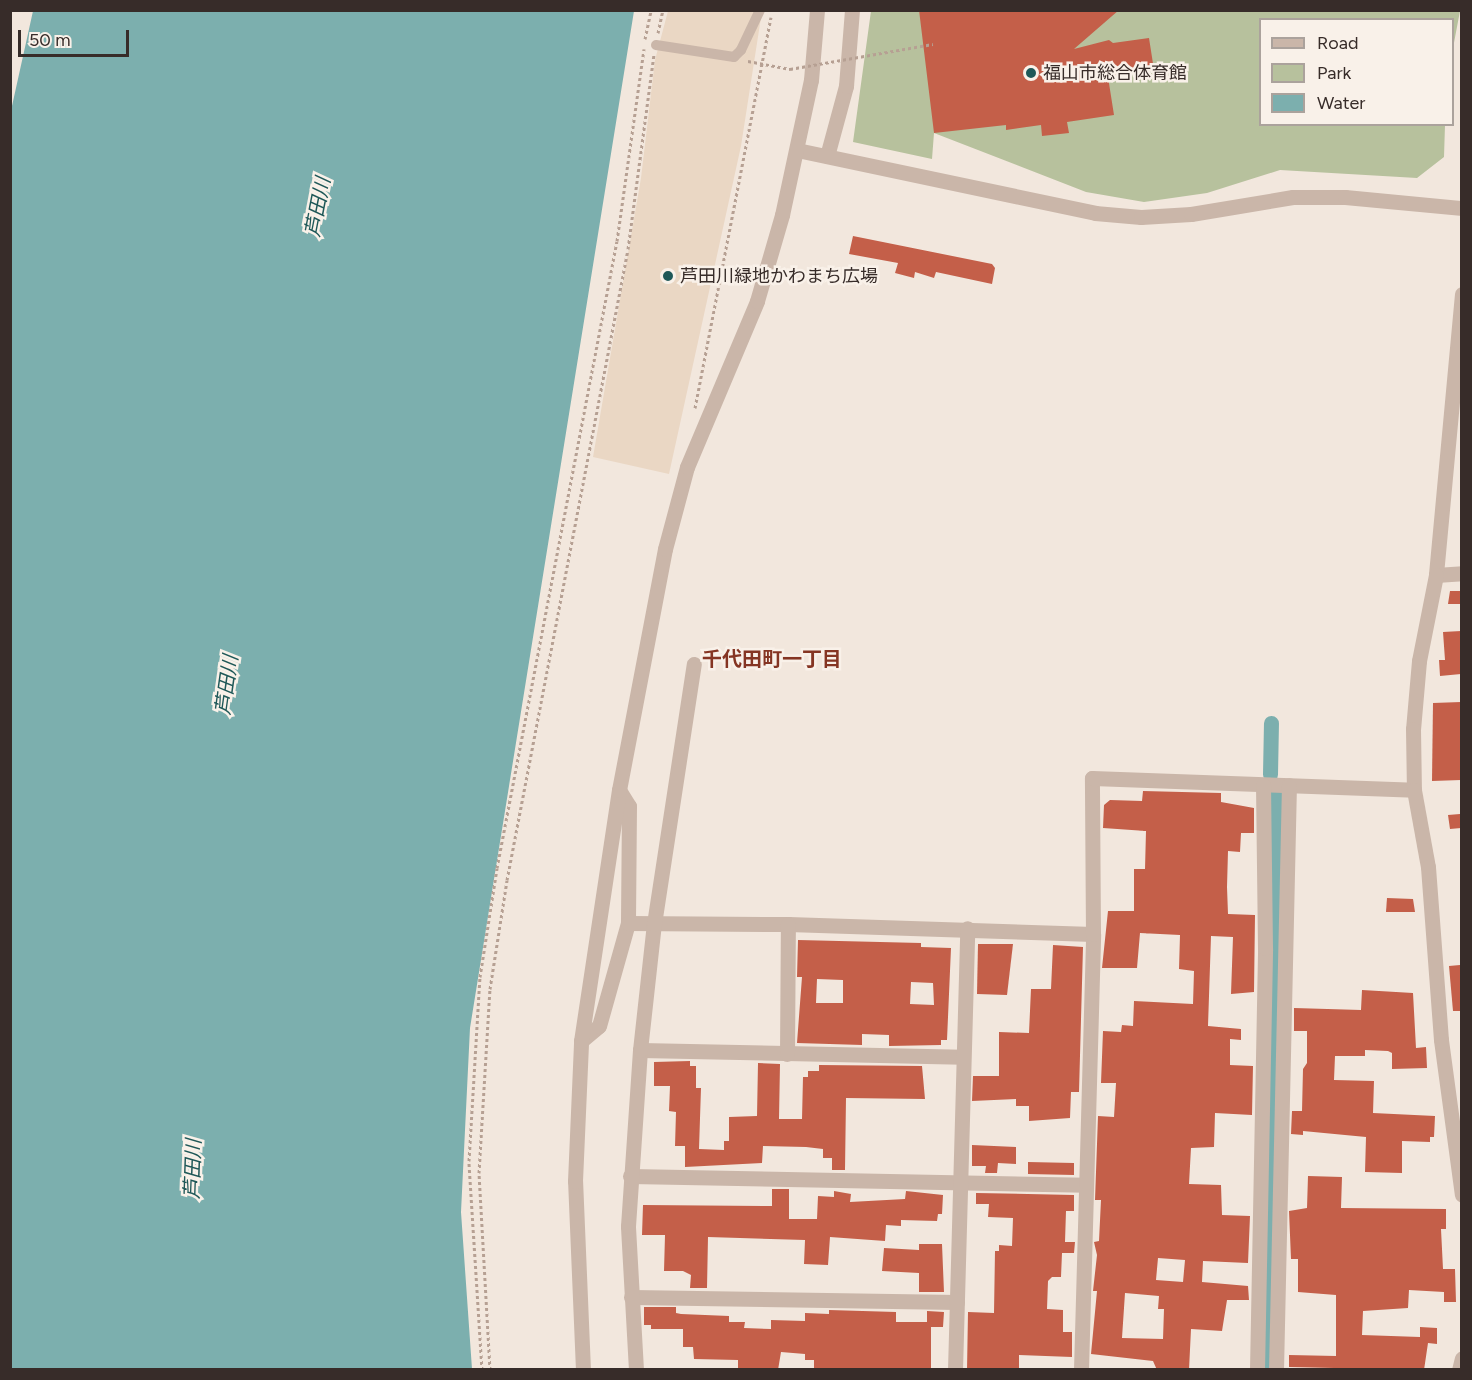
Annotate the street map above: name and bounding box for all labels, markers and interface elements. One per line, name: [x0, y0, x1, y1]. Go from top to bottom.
scale bar: [21, 18, 132, 56]
legend: [1259, 18, 1454, 126]
text: 50 m: [29, 29, 71, 51]
text: Road: [1317, 32, 1358, 54]
place label: 福山市総合体育館: [1043, 62, 1187, 84]
text: Park: [1317, 62, 1351, 84]
marker: 福山市総合体育館: [1024, 66, 1038, 80]
text: Water: [1317, 92, 1365, 114]
water label: 芦田川: [300, 175, 336, 239]
place label: 芦田川緑地かわまち広場: [680, 265, 878, 287]
marker: 芦田川緑地かわまち広場: [661, 269, 675, 283]
district label: 千代田町一丁目: [702, 647, 842, 671]
water label: 芦田川: [211, 654, 243, 716]
water label: 芦田川: [180, 1139, 206, 1199]

